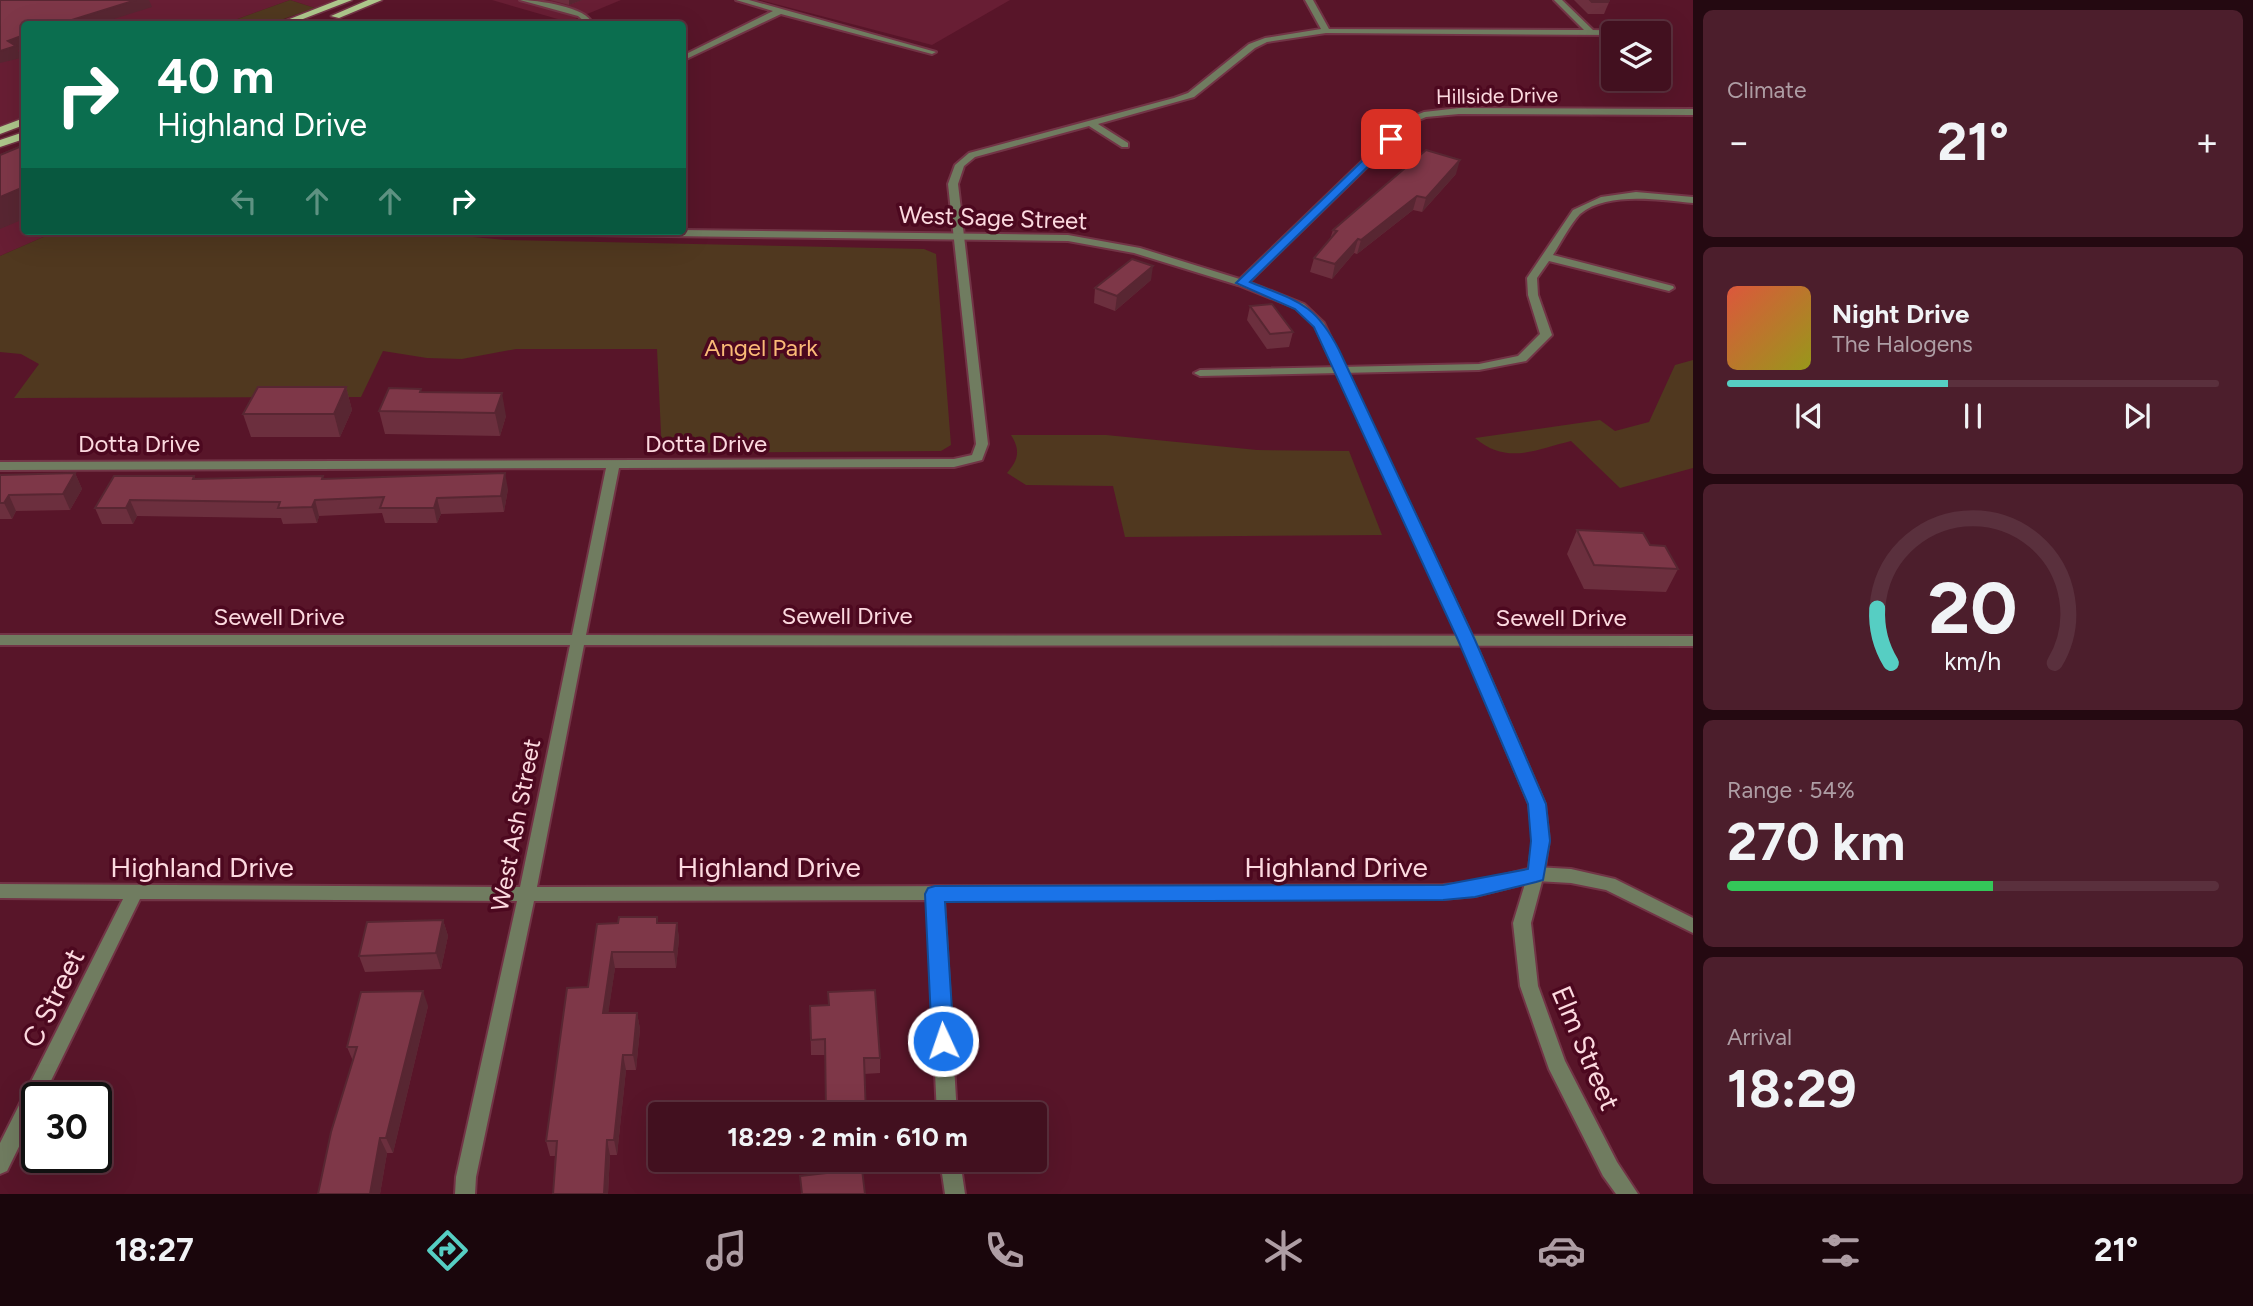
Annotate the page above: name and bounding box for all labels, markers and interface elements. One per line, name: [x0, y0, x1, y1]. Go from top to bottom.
map controls: [1601, 21, 1671, 91]
button: layers: [1601, 21, 1671, 91]
text: 40 m: [157, 46, 274, 105]
icon: right: [42, 49, 133, 140]
text: Climate: [1727, 76, 1806, 104]
street label: Hillside Drive: [1436, 82, 1558, 109]
text: Highland Drive: [157, 106, 367, 144]
pin: [1361, 109, 1421, 169]
text: 21°: [1937, 111, 2009, 173]
text: −: [1727, 119, 1751, 165]
text: +: [2195, 119, 2219, 165]
icon: arrive: [1372, 120, 1410, 158]
icon: left: [225, 182, 263, 220]
icon: ahead: [298, 182, 336, 220]
icon: ahead: [371, 182, 409, 220]
icon: right: [444, 182, 482, 220]
street label: West Sage Street: [898, 200, 1088, 235]
text: Night Drive: [1832, 298, 1969, 330]
text: The Halogens: [1832, 330, 1973, 358]
park label: Angel Park: [704, 333, 818, 362]
icon: previous: [1790, 397, 1828, 435]
icon: pause: [1954, 397, 1992, 435]
icon: next: [2118, 397, 2156, 435]
street label: Dotta Drive: [78, 429, 200, 458]
street label: Dotta Drive: [645, 429, 767, 458]
text: 20: [1928, 564, 2018, 651]
street label: Sewell Drive: [781, 601, 913, 630]
street label: Sewell Drive: [213, 602, 345, 631]
street label: Sewell Drive: [1495, 603, 1627, 632]
text: km/h: [1944, 646, 2002, 676]
street label: West Ash Street: [485, 736, 546, 914]
text: Range · 54%: [1727, 776, 1855, 804]
text: 270 km: [1727, 811, 1905, 873]
street label: Highland Drive: [110, 850, 294, 884]
street label: Highland Drive: [677, 850, 861, 884]
street label: Highland Drive: [1244, 850, 1428, 884]
street label: C Street: [15, 943, 91, 1053]
street label: Elm Street: [1545, 981, 1627, 1115]
position arrow: [906, 1004, 980, 1078]
text: Arrival: [1727, 1023, 1792, 1051]
text: 18:29: [1727, 1058, 1857, 1120]
speed limit sign: 30: [21, 1082, 112, 1173]
text: 18:29 · 2 min · 610 m: [727, 1121, 968, 1153]
icon: directions: [423, 1226, 472, 1275]
icon: music: [702, 1226, 751, 1275]
icon: phone: [980, 1226, 1029, 1275]
icon: climate: [1259, 1226, 1308, 1275]
icon: car: [1537, 1226, 1586, 1275]
icon: filters: [1816, 1226, 1865, 1275]
text: 18:27: [115, 1231, 194, 1269]
text: 21°: [2094, 1231, 2138, 1269]

